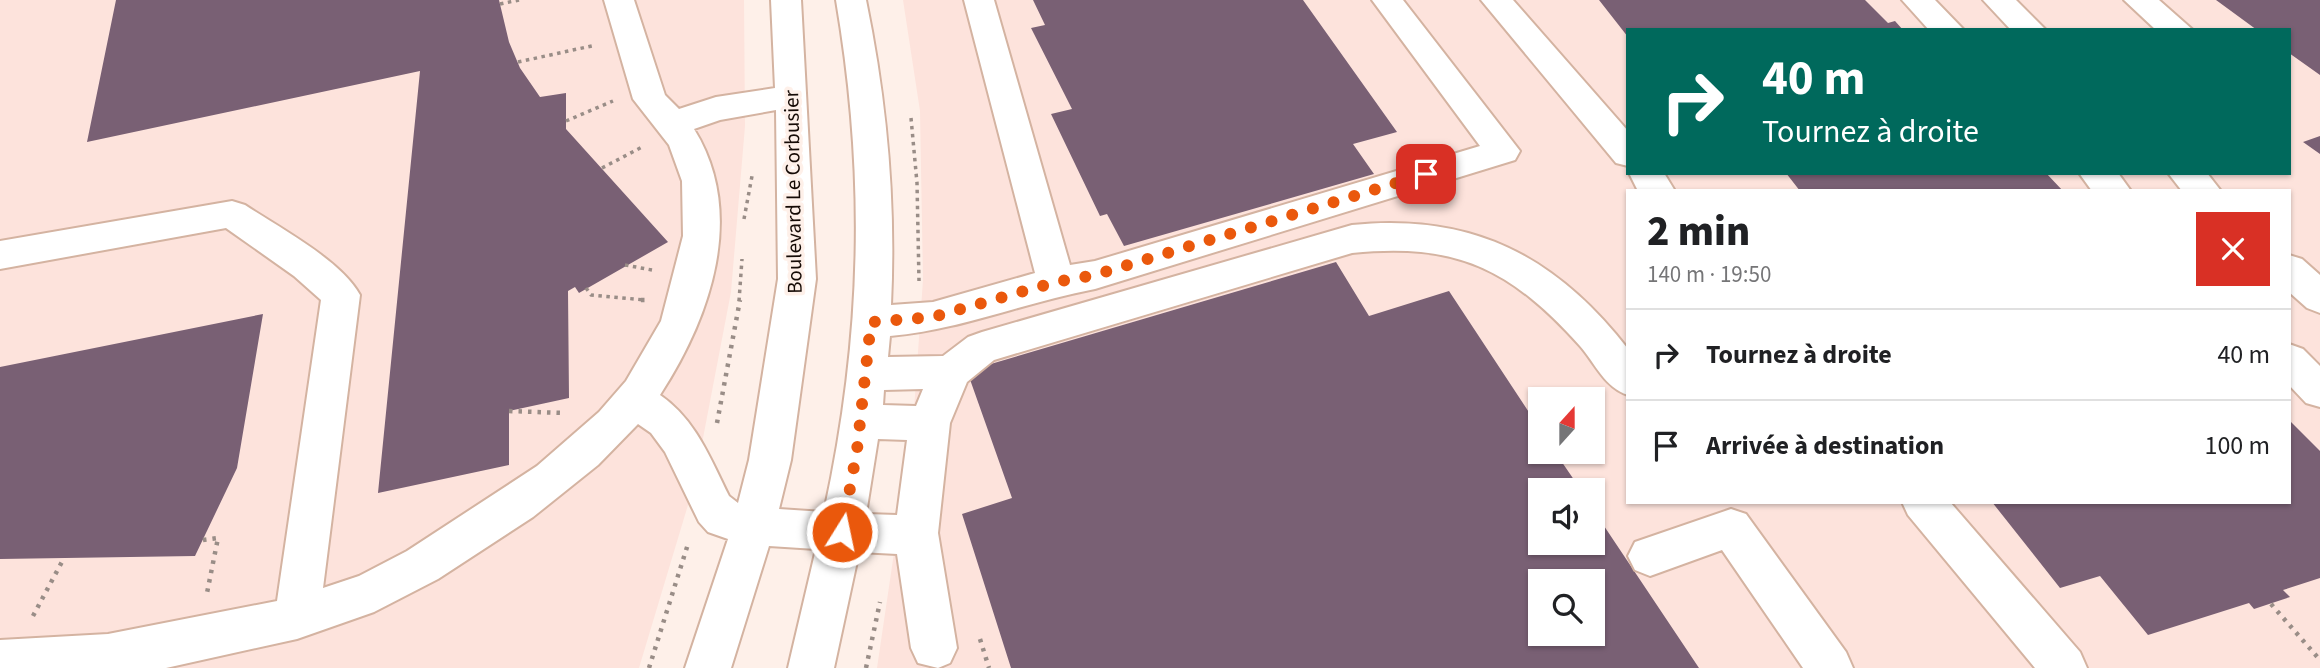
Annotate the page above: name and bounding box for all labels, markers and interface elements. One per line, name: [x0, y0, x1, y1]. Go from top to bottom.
text: 40 m: [1762, 44, 1866, 114]
icon: right: [1647, 56, 1738, 147]
street label: Boulevard Le Corbusier: [776, 89, 810, 294]
text: Tournez à droite: [1762, 109, 1979, 155]
pin: [1396, 144, 1456, 204]
icon: arrive: [1407, 155, 1445, 193]
text: 2 min: [1647, 202, 1750, 262]
button: close: [2196, 212, 2270, 286]
text: 140 m · 19:50: [1647, 258, 1771, 291]
icon: right: [1647, 336, 1685, 374]
text: Tournez à droite: [1706, 336, 1892, 373]
text: 40 m: [2217, 336, 2270, 373]
north arrow: [1528, 387, 1605, 464]
map controls: [1528, 387, 1605, 646]
icon: arrive: [1647, 427, 1685, 465]
text: Arrivée à destination: [1706, 427, 1944, 464]
text: 100 m: [2204, 427, 2270, 464]
button: sound: [1528, 478, 1605, 555]
position arrow: [805, 495, 879, 569]
button: search: [1528, 569, 1605, 646]

